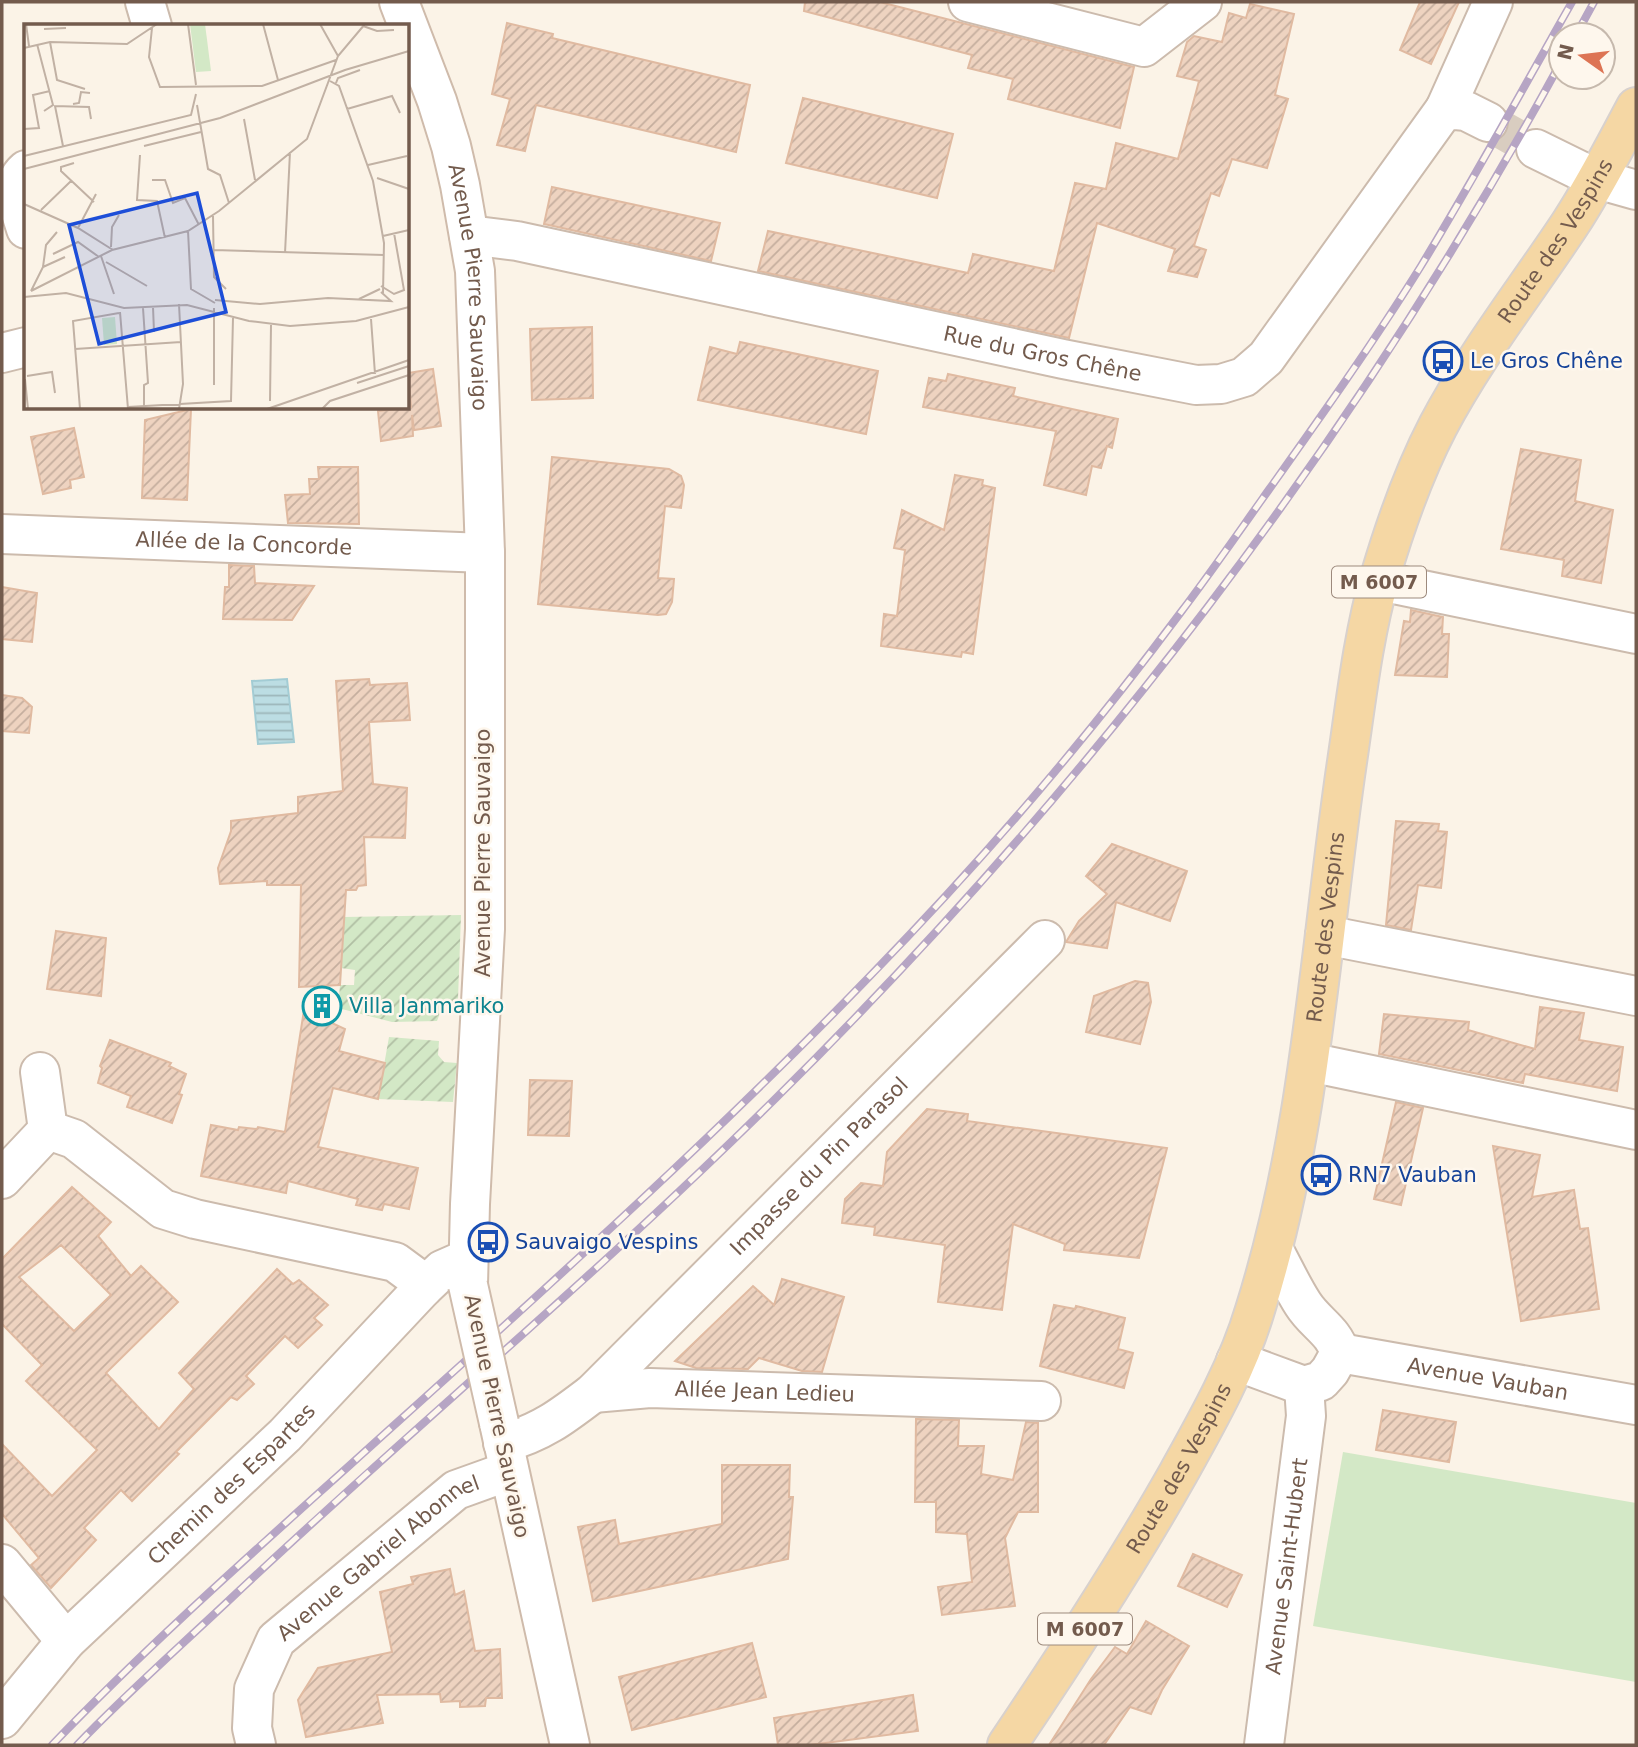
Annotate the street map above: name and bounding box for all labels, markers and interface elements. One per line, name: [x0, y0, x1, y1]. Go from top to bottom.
north arrow: [1547, 21, 1617, 91]
inset map: [24, 24, 410, 410]
text: N: [1553, 42, 1578, 62]
street label: Route des Vespins: [1493, 155, 1618, 328]
street label: Avenue Pierre Sauvaigo: [443, 161, 492, 411]
street label: Rue du Gros Chêne: [941, 322, 1144, 386]
bus stop icon: Le Gros Chêne: [1422, 340, 1464, 382]
place label: Le Gros Chêne: [1470, 349, 1623, 373]
street label: Allée de la Concorde: [135, 527, 353, 560]
road number: M 6007: [1332, 566, 1426, 597]
street label: Avenue Pierre Sauvaigo: [471, 729, 495, 977]
street label: Route des Vespins: [1302, 831, 1349, 1024]
building icon: Villa Janmariko: [301, 985, 343, 1027]
place label: Villa Janmariko: [349, 994, 504, 1018]
street label: Impasse du Pin Parasol: [725, 1072, 913, 1260]
bus stop icon: RN7 Vauban: [1300, 1154, 1342, 1196]
place label: RN7 Vauban: [1348, 1163, 1477, 1187]
bus stop icon: Sauvaigo Vespins: [467, 1221, 509, 1263]
place label: Sauvaigo Vespins: [515, 1230, 699, 1254]
street label: Avenue Pierre Sauvaigo: [459, 1292, 535, 1540]
street label: Avenue Vauban: [1405, 1353, 1570, 1405]
street label: Allée Jean Ledieu: [674, 1377, 855, 1407]
street label: Route des Vespins: [1122, 1379, 1236, 1558]
street label: Chemin des Espartes: [143, 1399, 320, 1570]
street label: Avenue Saint-Hubert: [1261, 1457, 1313, 1676]
street label: Avenue Gabriel Abonnel: [272, 1471, 483, 1646]
road number: M 6007: [1038, 1614, 1132, 1644]

